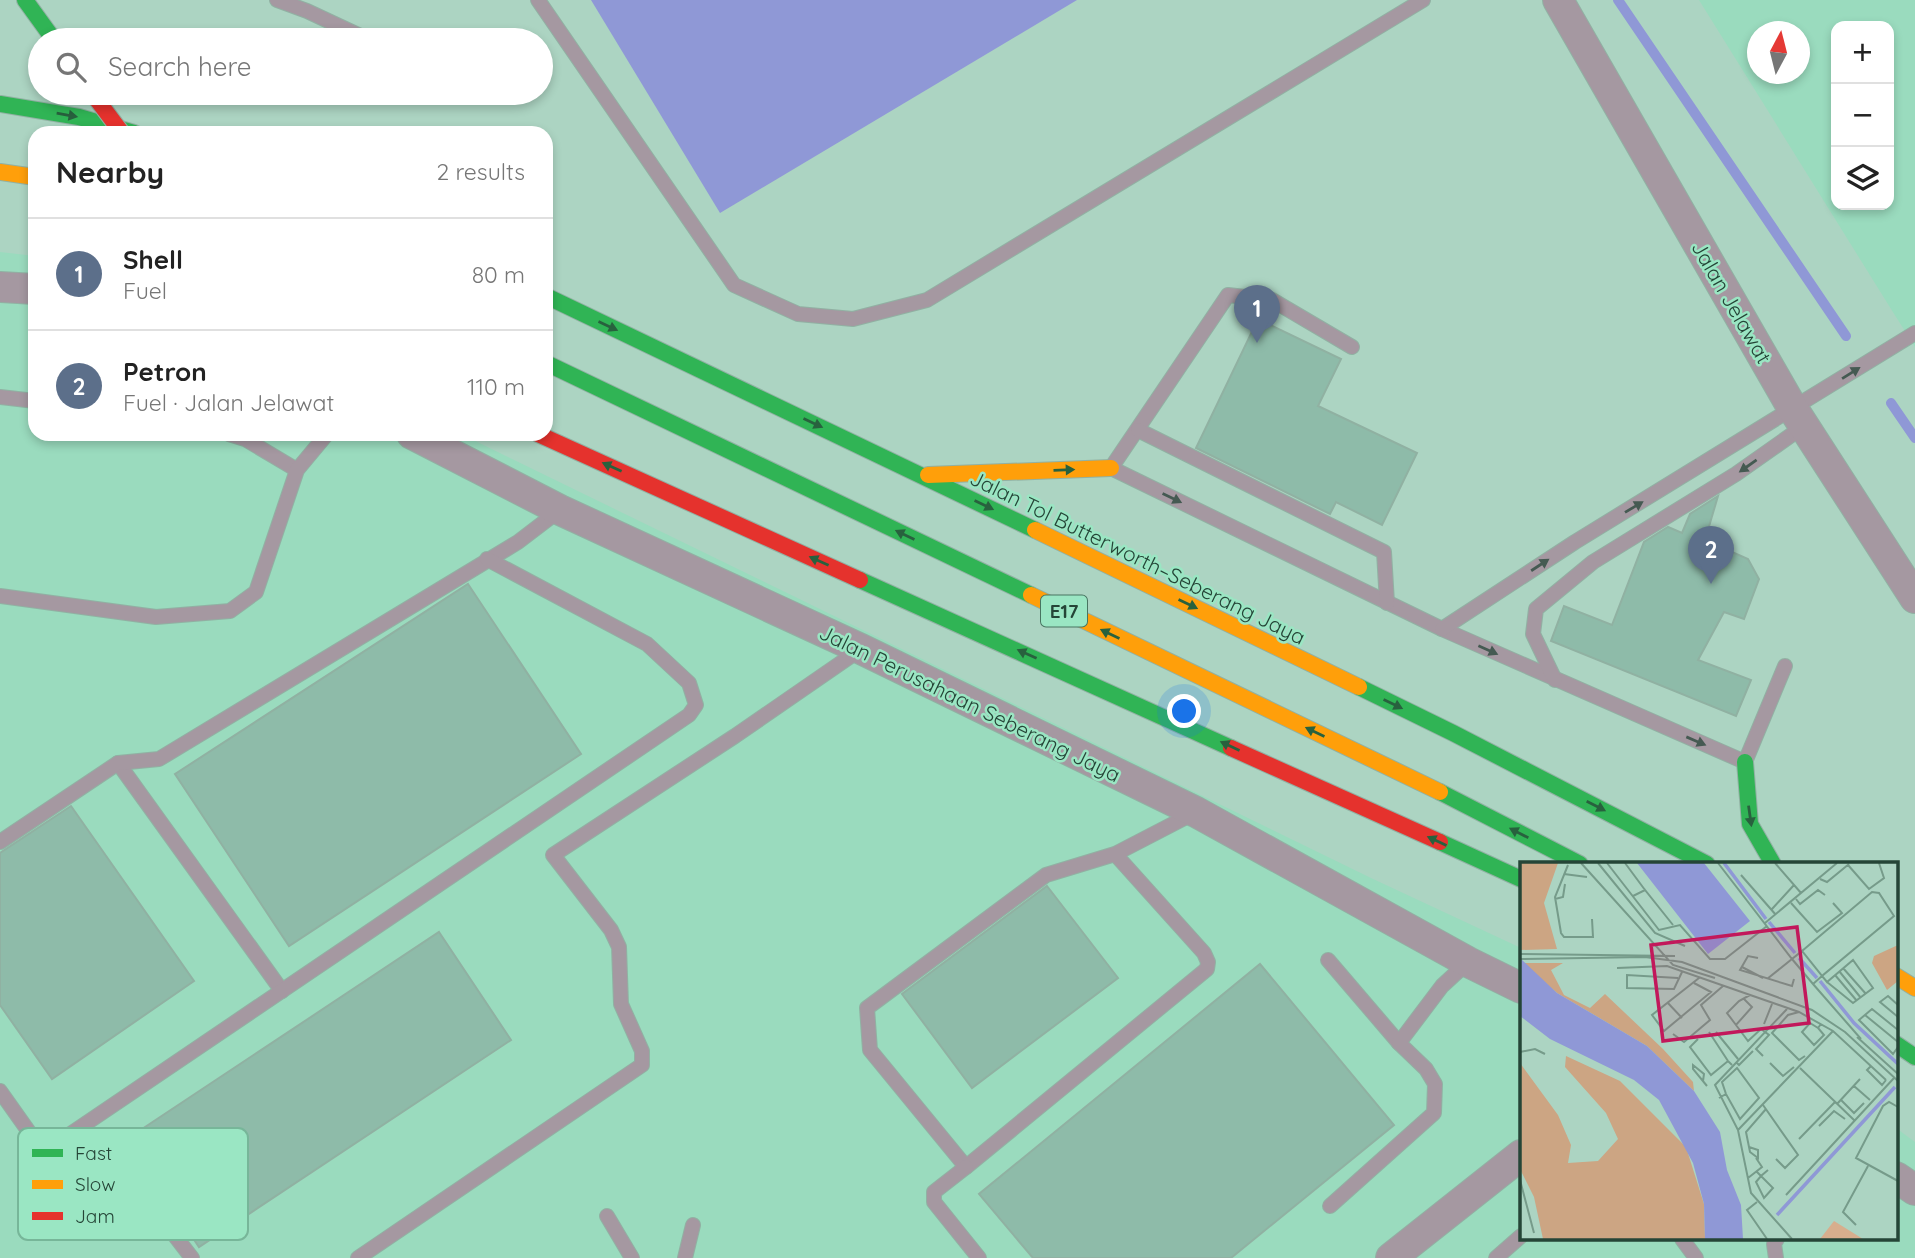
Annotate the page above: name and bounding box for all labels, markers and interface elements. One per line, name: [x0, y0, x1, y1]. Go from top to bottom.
north arrow: [1747, 21, 1810, 84]
map controls: [1831, 21, 1894, 210]
button: +: [1831, 21, 1894, 84]
search box: [28, 28, 553, 105]
icon: search: [52, 48, 90, 86]
text: Search here: [108, 50, 252, 83]
button: −: [1831, 84, 1894, 147]
one-way arrow: [56, 110, 78, 121]
button: layers: [1831, 147, 1894, 210]
text: Nearby: [56, 153, 164, 191]
text: 2 results: [436, 157, 525, 186]
street label: Jalan Jelawat: [1686, 236, 1778, 368]
text: Shell: [123, 243, 183, 276]
text: 1: [75, 260, 83, 289]
text: 80 m: [472, 260, 525, 289]
text: Fuel: [123, 276, 167, 305]
pin: 1: [1234, 285, 1280, 343]
one-way arrow: [598, 320, 618, 331]
text: Petron: [123, 355, 207, 388]
one-way arrow: [1841, 366, 1861, 379]
text: 2: [72, 372, 86, 401]
text: 110 m: [467, 372, 525, 401]
text: Fuel · Jalan Jelawat: [123, 388, 334, 417]
one-way arrow: [803, 418, 823, 429]
one-way arrow: [1739, 459, 1757, 473]
one-way arrow: [602, 461, 622, 473]
street label: Jalan Tol Butterworth–Seberang Jaya: [966, 464, 1310, 650]
one-way arrow: [1053, 464, 1075, 476]
one-way arrow: [1162, 493, 1182, 504]
one-way arrow: [974, 499, 994, 511]
one-way arrow: [1624, 500, 1643, 513]
pin: 2: [1688, 526, 1734, 584]
one-way arrow: [895, 529, 915, 541]
one-way arrow: [809, 555, 830, 566]
one-way arrow: [1531, 559, 1550, 572]
road number: E17: [1041, 596, 1087, 626]
one-way arrow: [1178, 599, 1198, 610]
street label: Jalan Perusahaan Seberang Jaya: [815, 619, 1125, 787]
one-way arrow: [1100, 628, 1120, 639]
one-way arrow: [1477, 645, 1498, 656]
one-way arrow: [1017, 648, 1037, 660]
your location: [1167, 694, 1201, 728]
one-way arrow: [1383, 698, 1403, 709]
one-way arrow: [1305, 727, 1325, 738]
one-way arrow: [1686, 735, 1706, 747]
one-way arrow: [1220, 740, 1240, 752]
one-way arrow: [1586, 801, 1606, 812]
one-way arrow: [1745, 805, 1756, 827]
one-way arrow: [1509, 828, 1529, 839]
one-way arrow: [1427, 835, 1447, 847]
inset map: [1520, 862, 1898, 1240]
legend: [18, 1128, 248, 1240]
text: Fast: [75, 1141, 112, 1165]
text: Slow: [75, 1172, 116, 1196]
text: Jam: [75, 1204, 115, 1228]

